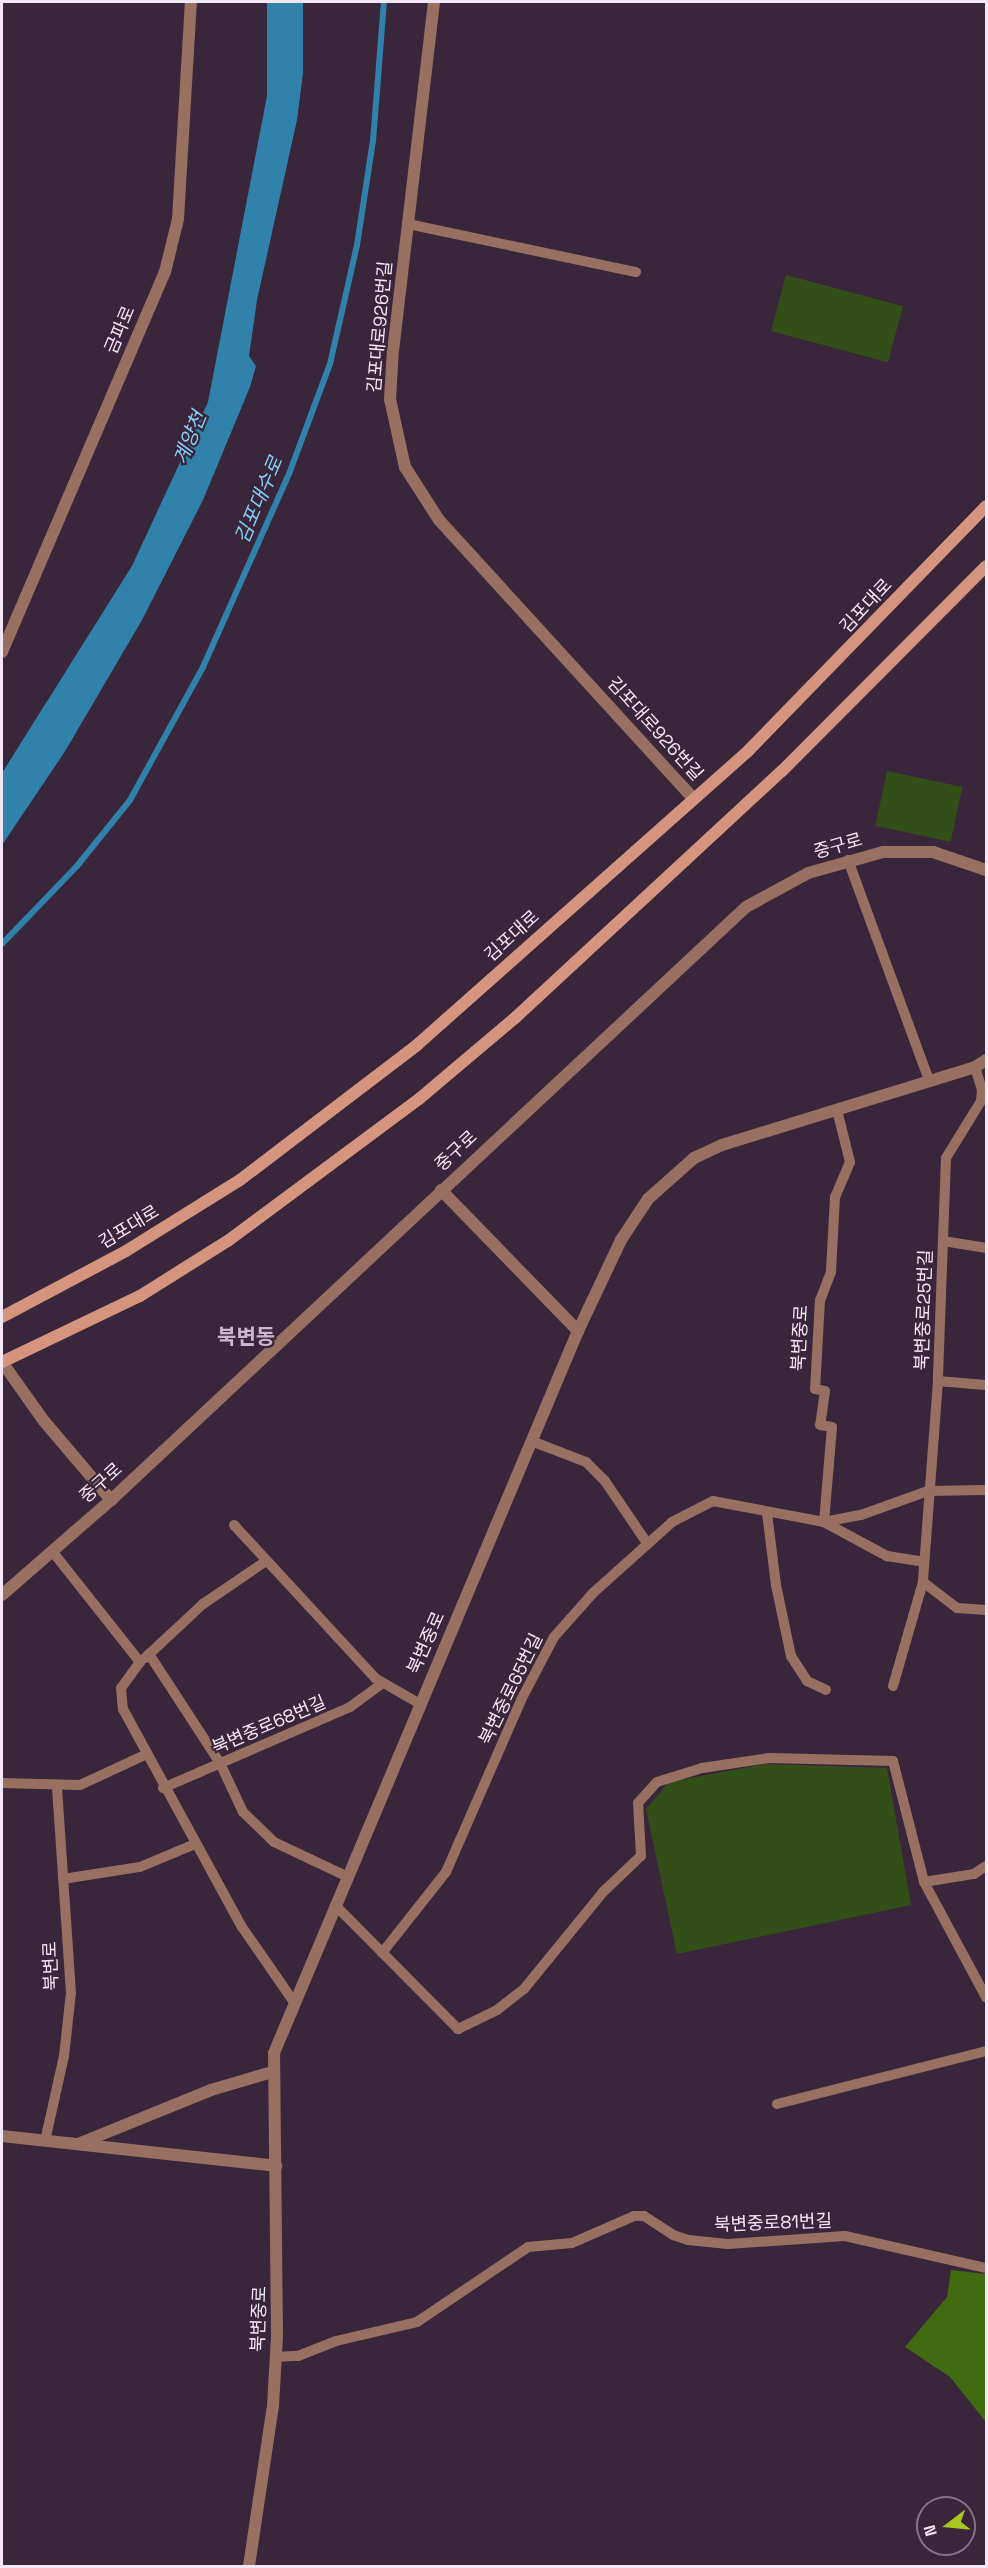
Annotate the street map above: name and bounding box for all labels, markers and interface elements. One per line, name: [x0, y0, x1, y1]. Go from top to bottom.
street label: 김포대로926번길: [363, 260, 397, 394]
street label: 금파로: [100, 303, 140, 357]
water label: 계양천: [169, 408, 211, 468]
water label: 김포대수로: [230, 453, 288, 547]
street label: 김포대로: [836, 574, 896, 638]
street label: 김포대로926번길: [603, 673, 707, 785]
street label: 중구로: [811, 829, 865, 863]
street label: 김포대로: [480, 906, 544, 966]
street label: 중구로: [430, 1126, 482, 1176]
street label: 김포대로: [95, 1201, 163, 1253]
street label: 북변중로25번길: [911, 1249, 937, 1371]
street label: 북변중로: [787, 1304, 813, 1372]
district label: 북변동: [217, 1324, 275, 1350]
street label: 중구로: [75, 1458, 127, 1508]
street label: 북변중로: [403, 1608, 449, 1678]
street label: 북변중로65번길: [475, 1630, 547, 1748]
street label: 북변중로68번길: [209, 1691, 329, 1759]
street label: 북변로: [39, 1941, 63, 1991]
street label: 북변중로81번길: [714, 2210, 832, 2236]
street label: 북변중로: [247, 2286, 271, 2352]
north arrow: [916, 2496, 976, 2556]
text: N: [919, 2523, 942, 2539]

